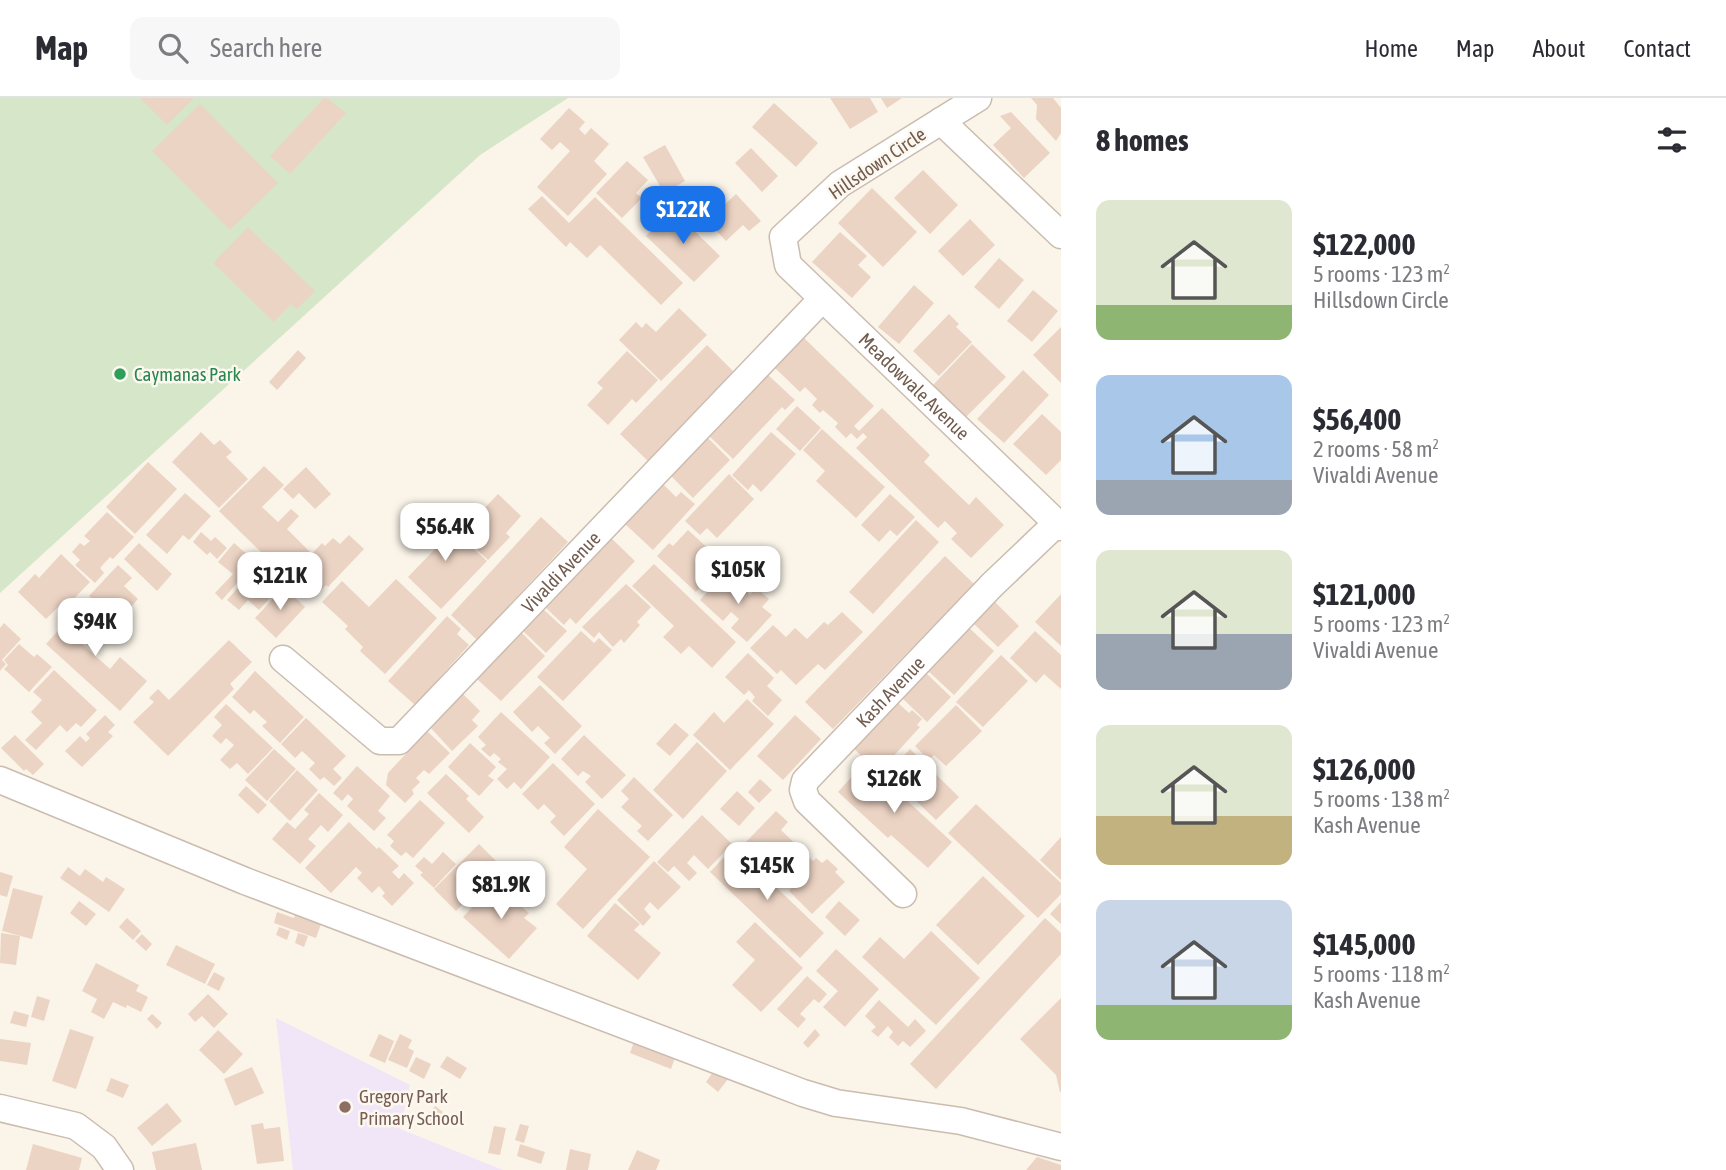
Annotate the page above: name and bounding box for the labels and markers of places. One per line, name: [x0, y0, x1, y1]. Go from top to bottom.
pin: $122K: [634, 186, 732, 246]
place label: Caymanas Park: [134, 363, 241, 385]
marker: Caymanas Park: [112, 366, 128, 382]
pin: $56.4K: [388, 504, 502, 563]
pin: $105K: [689, 546, 787, 606]
pin: $121K: [231, 552, 329, 612]
pin: $94K: [54, 598, 136, 658]
pin: $126K: [845, 756, 943, 815]
pin: $145K: [718, 842, 816, 902]
pin: $81.9K: [444, 862, 558, 921]
place label: Gregory Park Primary School: [359, 1085, 464, 1129]
marker: Gregory Park Primary School: [337, 1099, 353, 1115]

